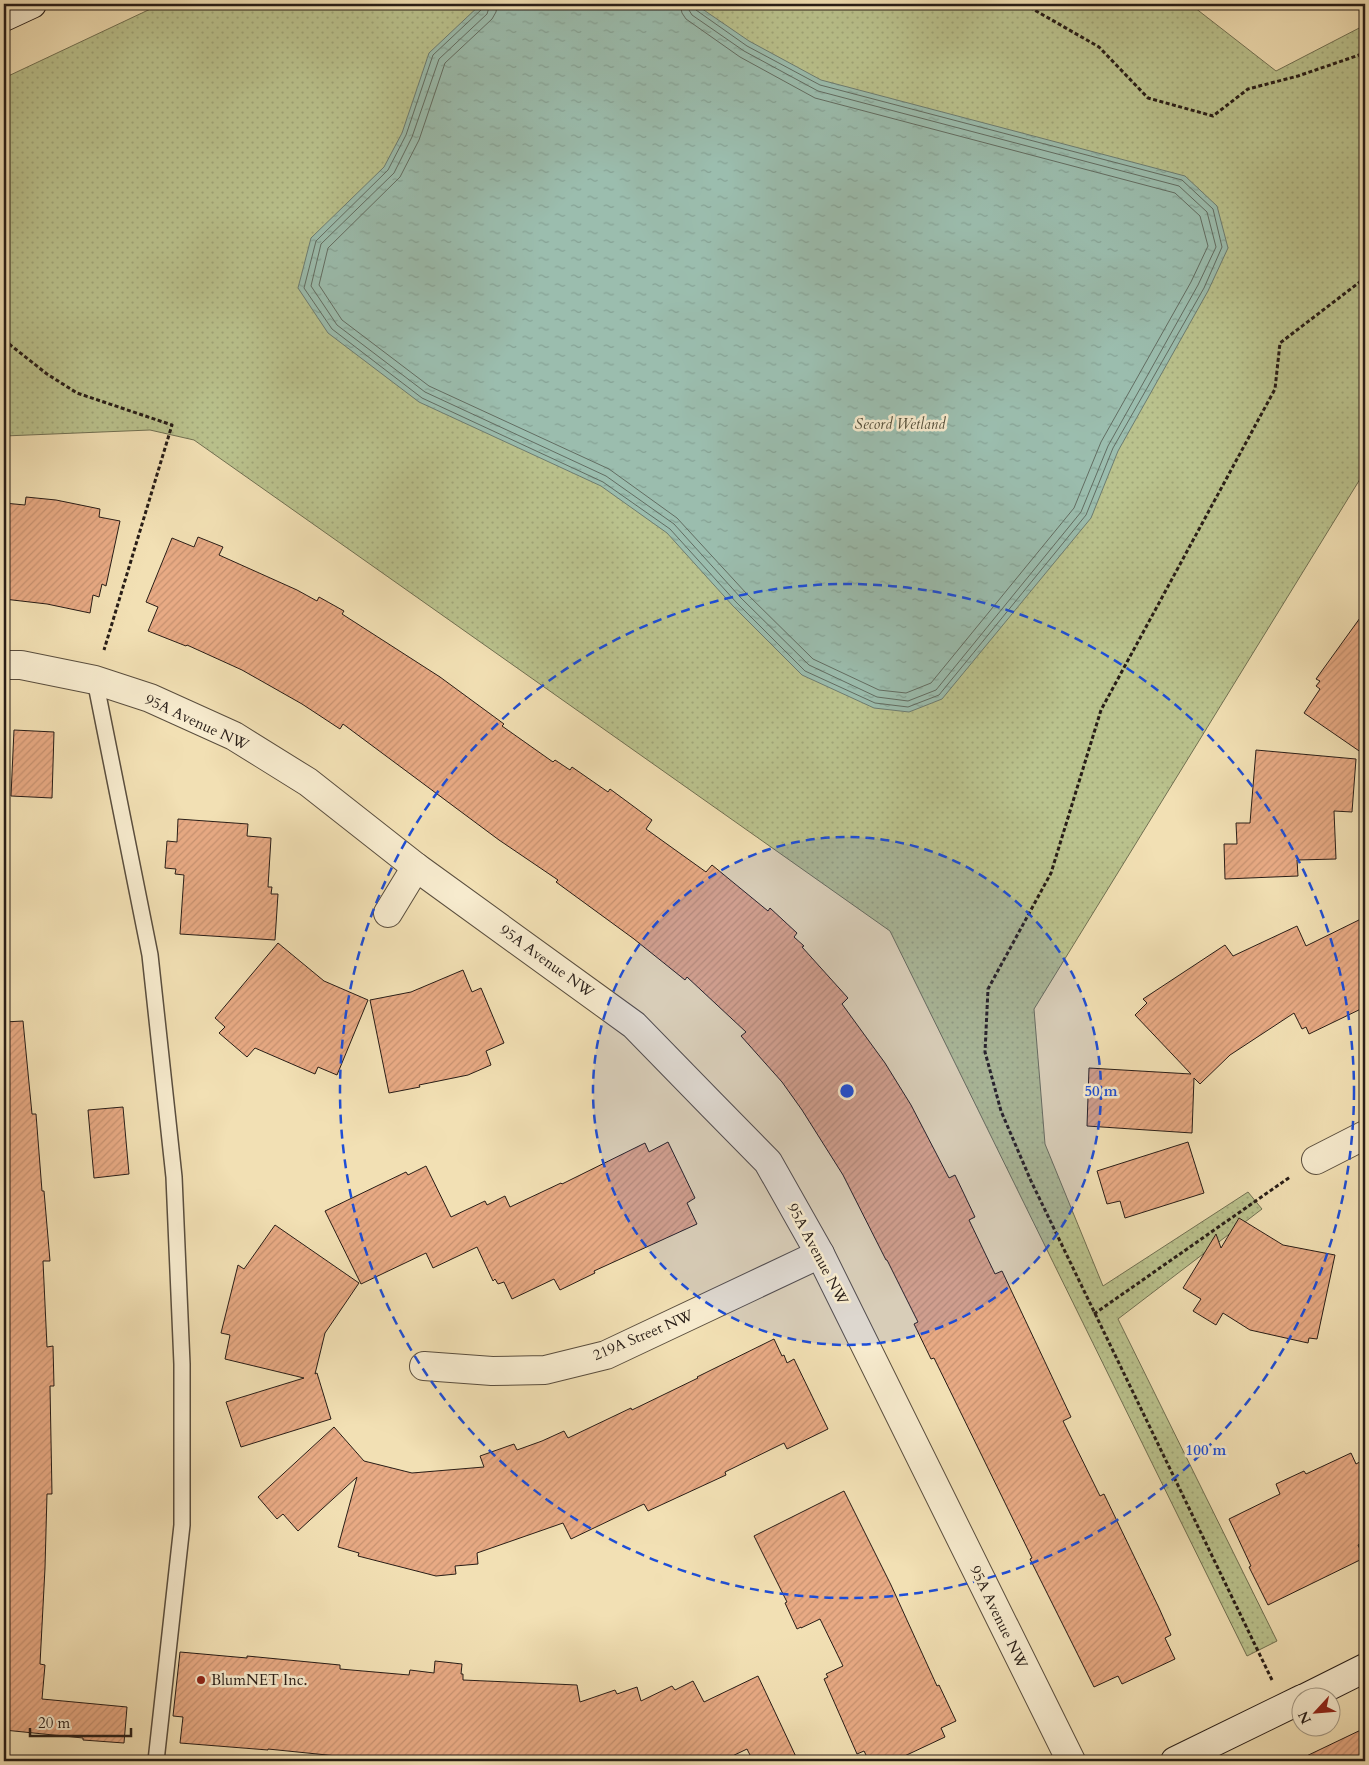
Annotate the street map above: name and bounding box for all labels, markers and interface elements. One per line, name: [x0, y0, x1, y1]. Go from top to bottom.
park label: Secord Wetland: [855, 414, 946, 434]
street label: 95A Avenue NW: [142, 689, 252, 755]
street label: 95A Avenue NW: [496, 920, 599, 1002]
text: 50 m: [1084, 1081, 1118, 1101]
centre of rings: [838, 1082, 856, 1100]
street label: 95A Avenue NW: [783, 1200, 853, 1309]
street label: 219A Street NW: [590, 1305, 697, 1365]
text: 100 m: [1186, 1440, 1227, 1460]
street label: 95A Avenue NW: [965, 1562, 1033, 1672]
place label: BlumNET Inc.: [211, 1670, 307, 1690]
marker: BlumNET Inc.: [195, 1674, 207, 1686]
north arrow: [1292, 1688, 1342, 1738]
scale bar: [30, 1705, 131, 1737]
text: N: [1294, 1708, 1316, 1727]
text: 20 m: [38, 1713, 70, 1733]

